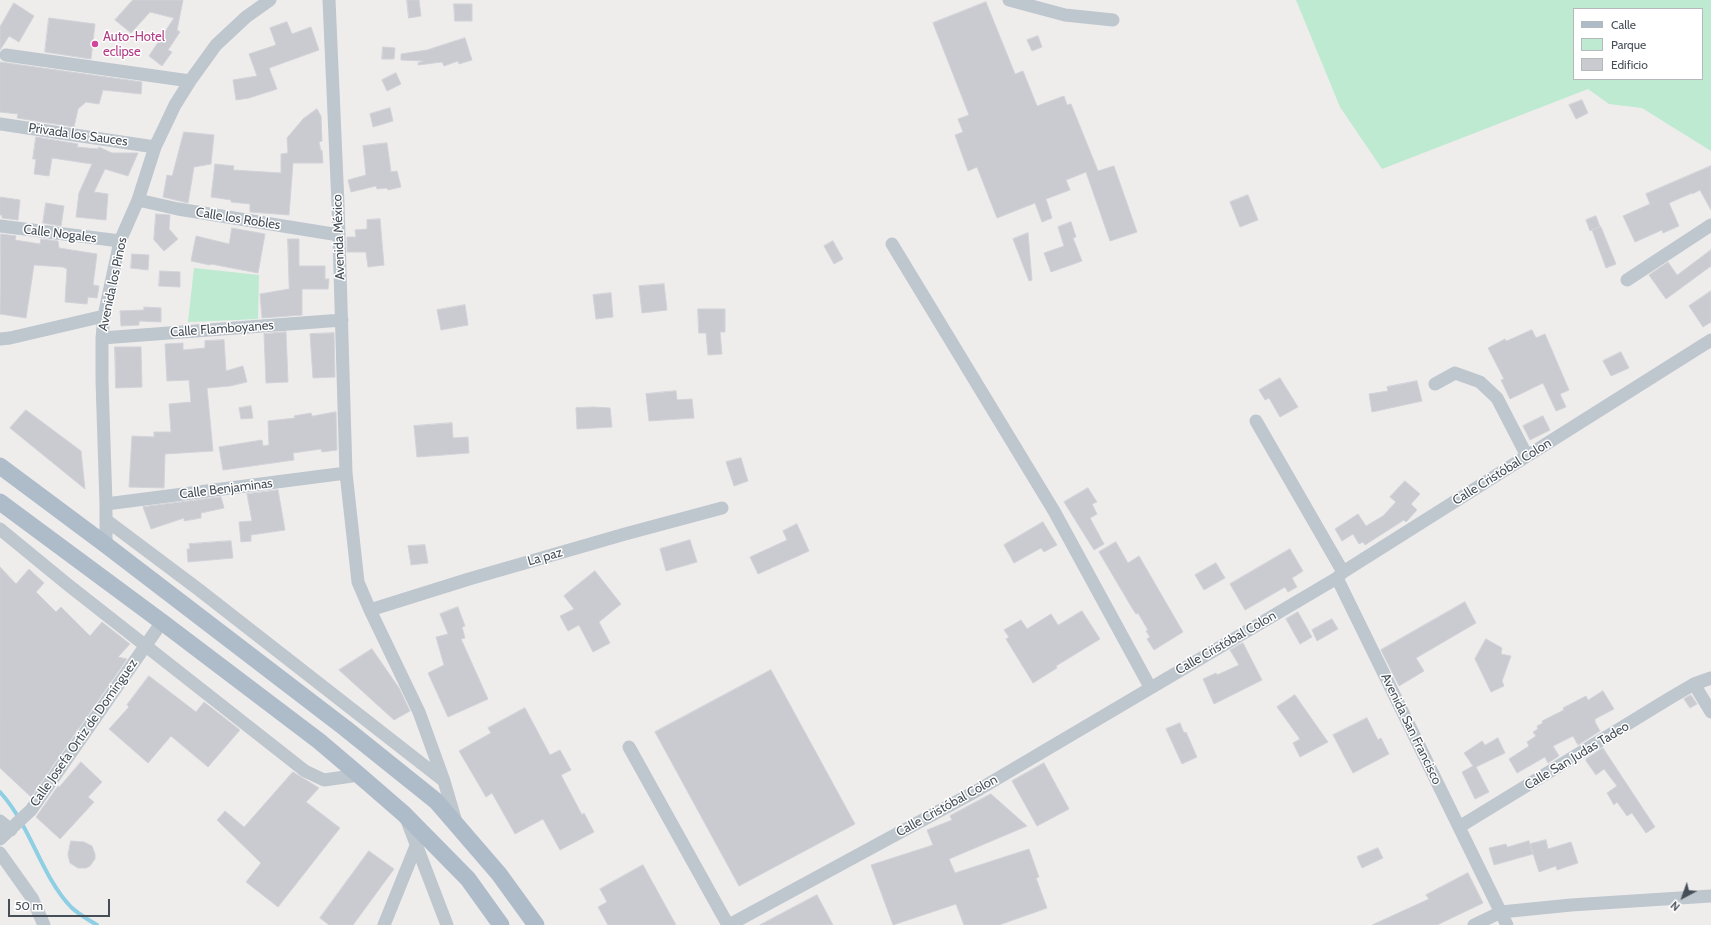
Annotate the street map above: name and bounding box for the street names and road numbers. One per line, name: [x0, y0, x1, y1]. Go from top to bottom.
street label: Privada los Sauces: [27, 120, 129, 150]
street label: Avenida México: [330, 194, 348, 280]
street label: Calle los Robles: [195, 205, 281, 233]
street label: Calle Nogales: [22, 222, 98, 246]
street label: Avenida los Pinos: [95, 236, 131, 332]
street label: Calle Flamboyanes: [170, 318, 274, 340]
street label: Calle Cristóbal Colon: [1450, 435, 1554, 509]
street label: Calle Benjaminas: [179, 476, 273, 502]
street label: La paz: [526, 545, 564, 569]
street label: Calle Cristóbal Colon: [1173, 608, 1279, 678]
street label: Calle Josefa Ortiz de Domínguez: [27, 656, 141, 810]
street label: Avenida San Francisco: [1377, 671, 1445, 787]
street label: Calle San Judas Tadeo: [1522, 719, 1632, 793]
street label: Calle Cristóbal Colon: [894, 772, 1000, 840]

